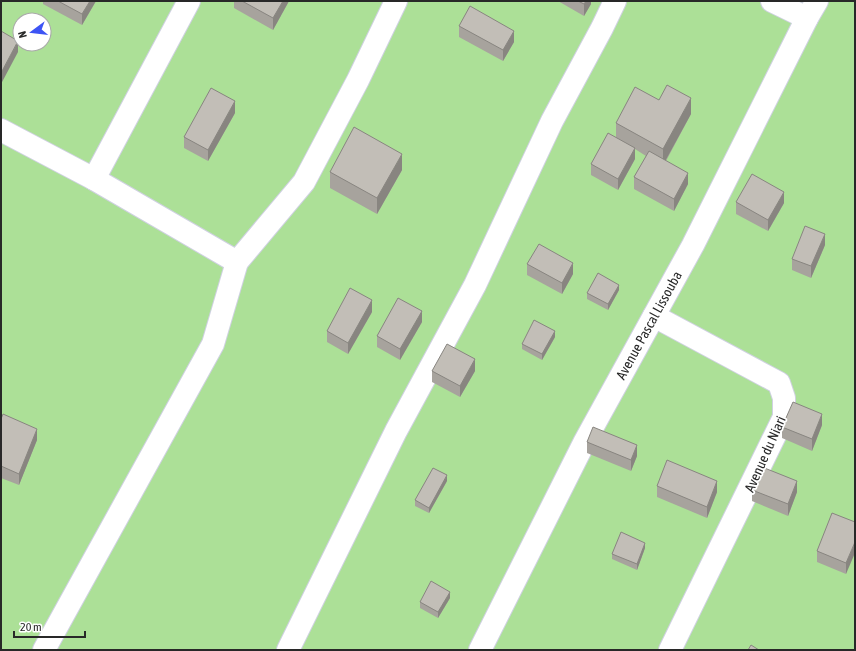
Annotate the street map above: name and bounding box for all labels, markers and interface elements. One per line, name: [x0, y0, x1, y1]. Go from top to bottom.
north arrow: [12, 12, 52, 52]
text: N: [16, 30, 29, 39]
street label: Avenue Pascal Lissouba: [613, 268, 685, 382]
street label: Avenue du Niari: [741, 414, 789, 494]
scale bar: [14, 613, 85, 639]
text: 20 m: [20, 620, 42, 634]

